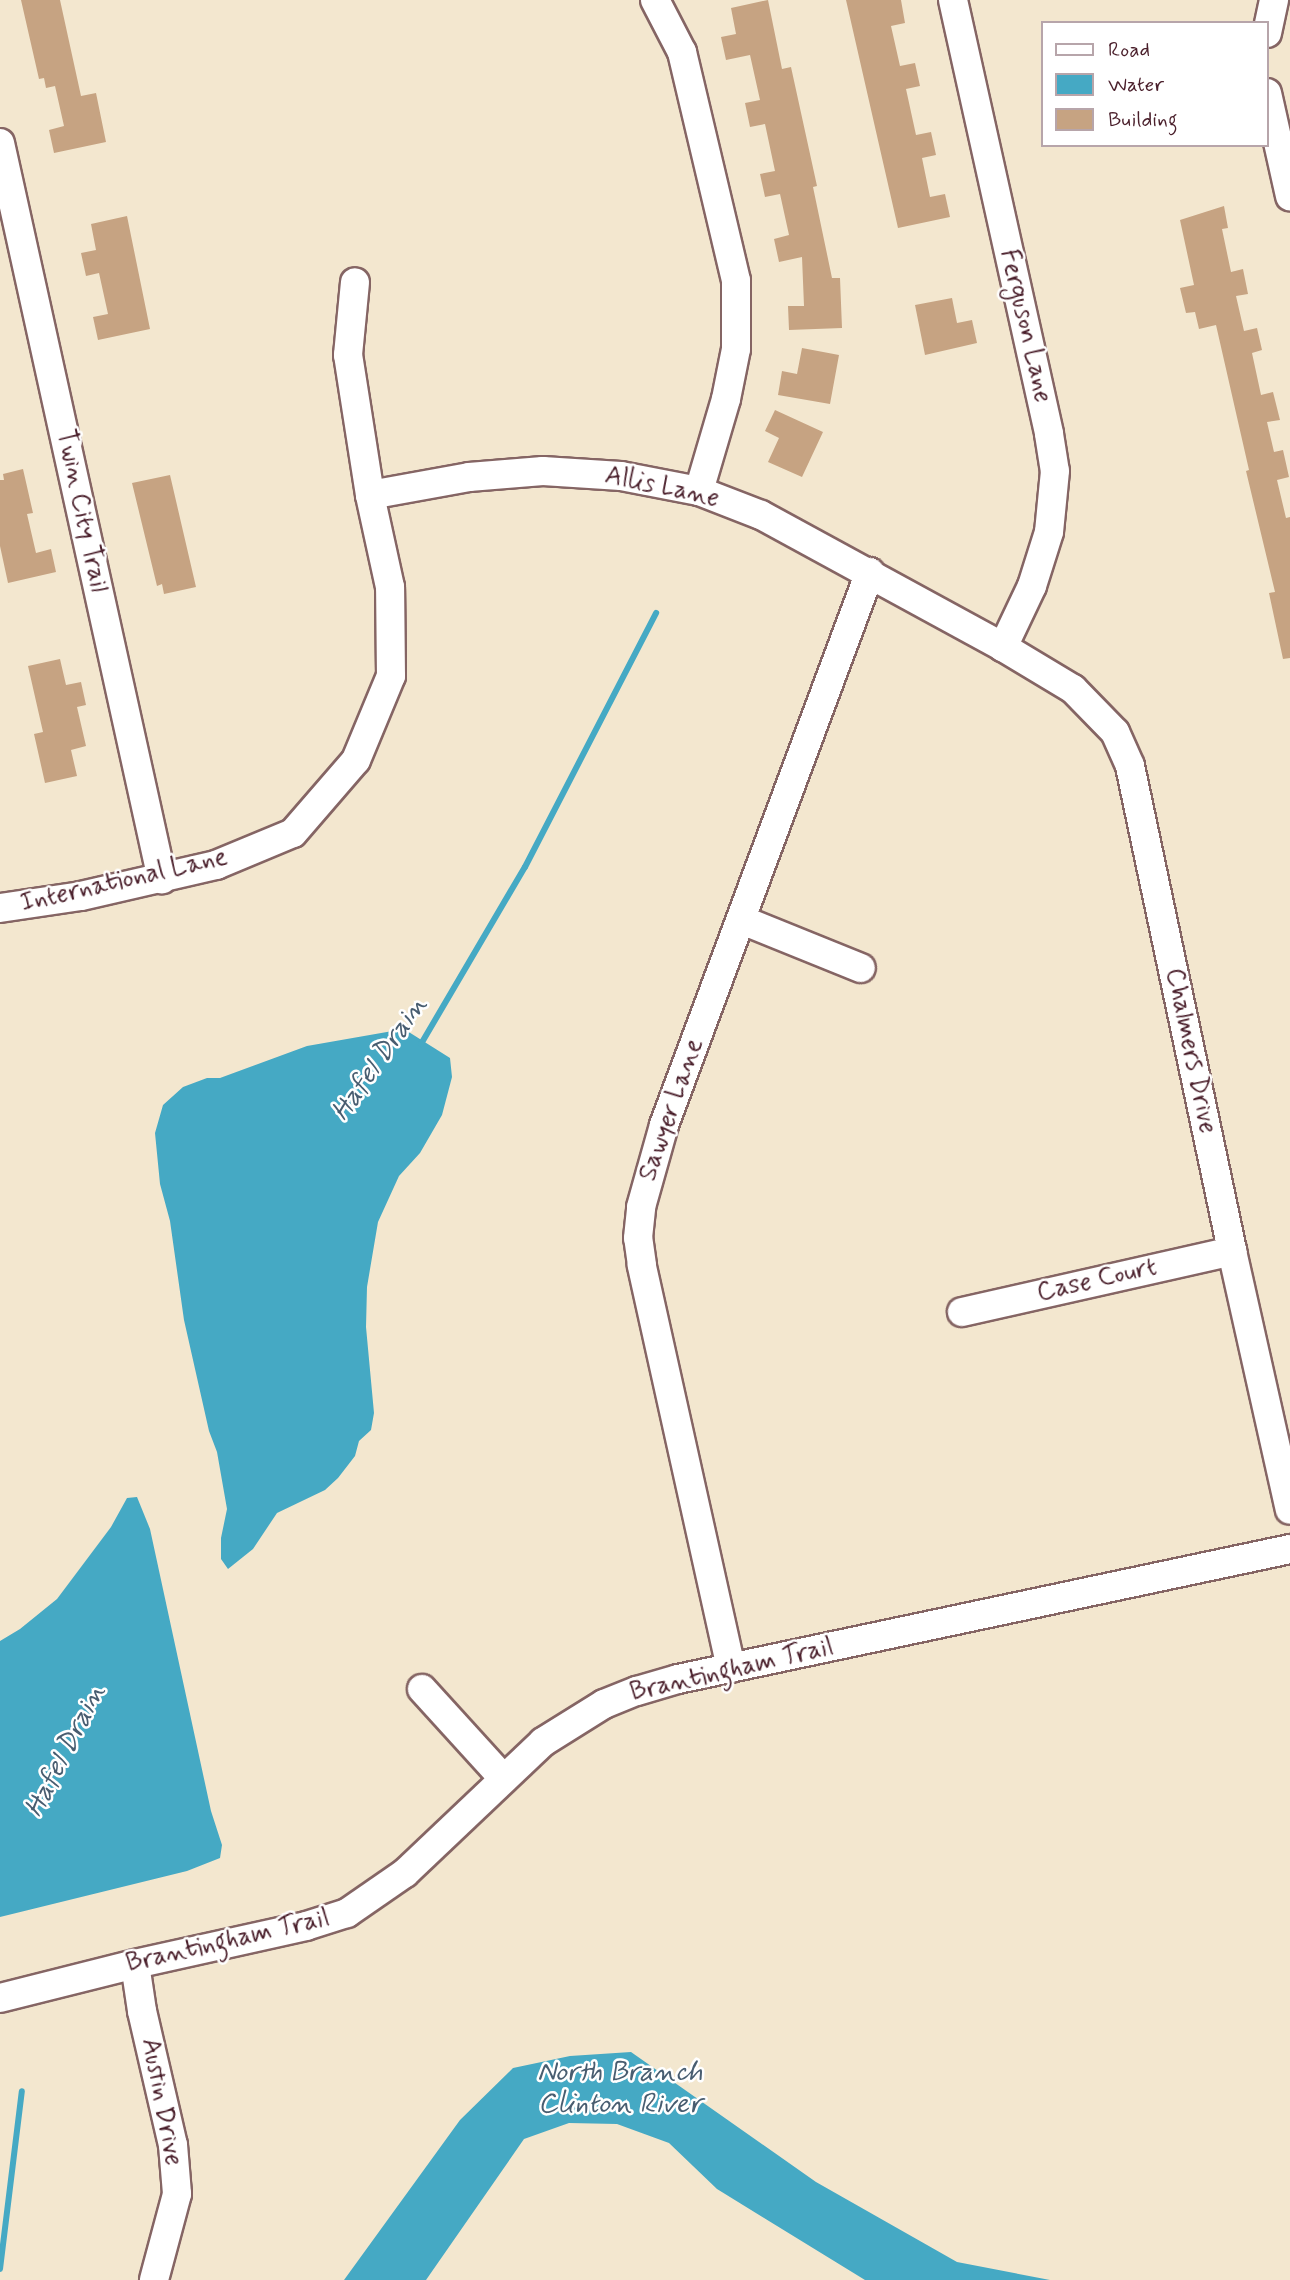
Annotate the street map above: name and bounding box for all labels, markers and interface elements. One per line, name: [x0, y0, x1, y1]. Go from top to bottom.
legend: [1042, 21, 1269, 147]
text: Road: [1108, 36, 1150, 64]
text: Water: [1108, 71, 1164, 99]
text: Building: [1108, 106, 1178, 134]
street label: Ferguson Lane: [992, 245, 1058, 407]
street label: Twin City Trail: [49, 427, 113, 595]
street label: Allis Lane: [604, 461, 720, 515]
street label: International Lane: [18, 842, 230, 920]
street label: Chalmers Drive: [1157, 965, 1223, 1137]
water label: Hafel Drain: [325, 990, 435, 1128]
street label: Sawyer Lane: [634, 1038, 710, 1182]
street label: Case Court: [1033, 1252, 1161, 1310]
street label: Brantingham Trail: [630, 1633, 834, 1709]
water label: Hafel Drain: [18, 1679, 114, 1823]
street label: Brantingham Trail: [126, 1904, 330, 1980]
street label: Austin Drive: [134, 2037, 188, 2167]
water label: North Branch Clinton River: [537, 2056, 703, 2122]

